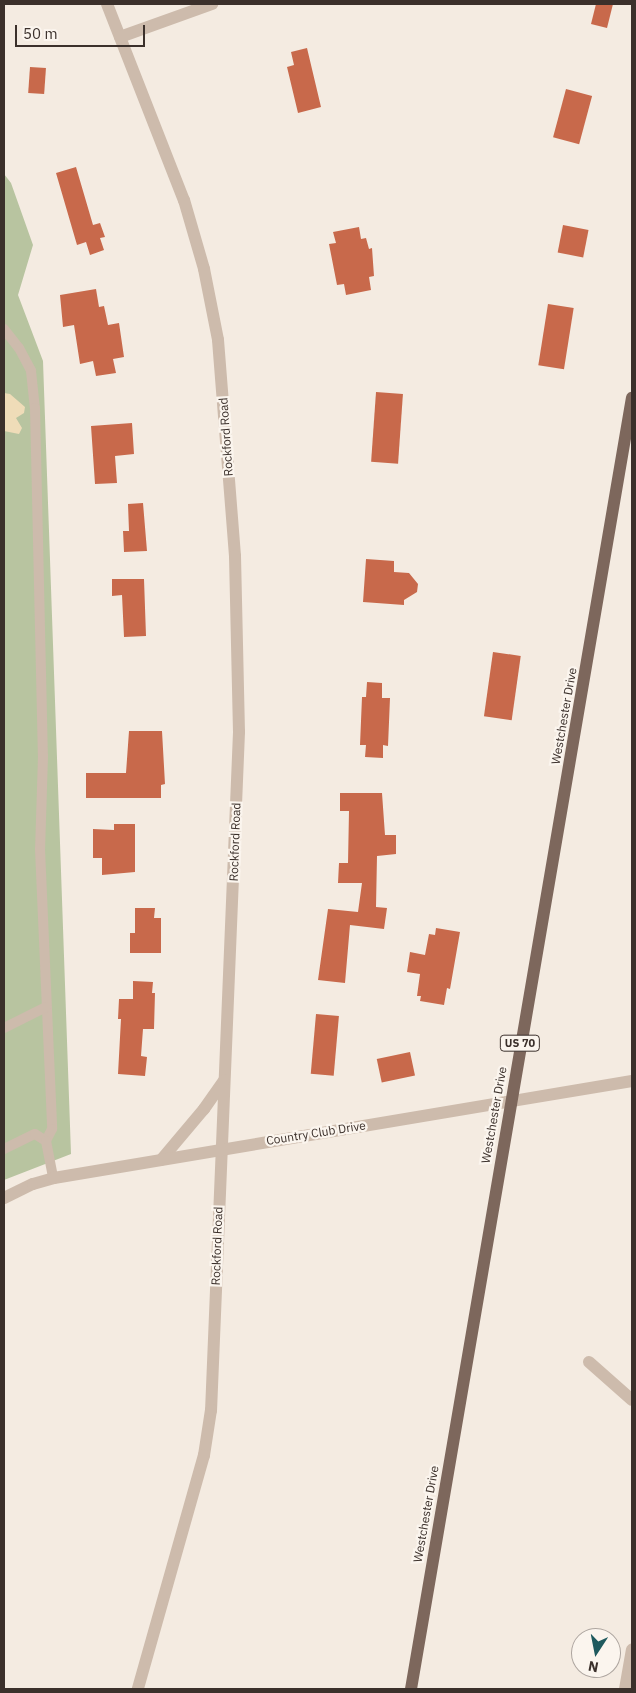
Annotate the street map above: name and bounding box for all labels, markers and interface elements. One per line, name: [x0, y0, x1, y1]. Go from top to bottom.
scale bar: [18, 15, 148, 47]
text: 50 m: [23, 24, 58, 43]
street label: Rockford Road: [216, 397, 236, 477]
street label: Westchester Drive: [548, 666, 580, 766]
street label: Rockford Road: [226, 802, 244, 882]
road number: US 70: [499, 1034, 541, 1052]
street label: Westchester Drive: [478, 1065, 510, 1165]
street label: Country Club Drive: [265, 1118, 367, 1148]
street label: Rockford Road: [208, 1206, 226, 1286]
street label: Westchester Drive: [410, 1464, 442, 1564]
north arrow: [571, 1628, 621, 1678]
text: N: [587, 1657, 600, 1677]

